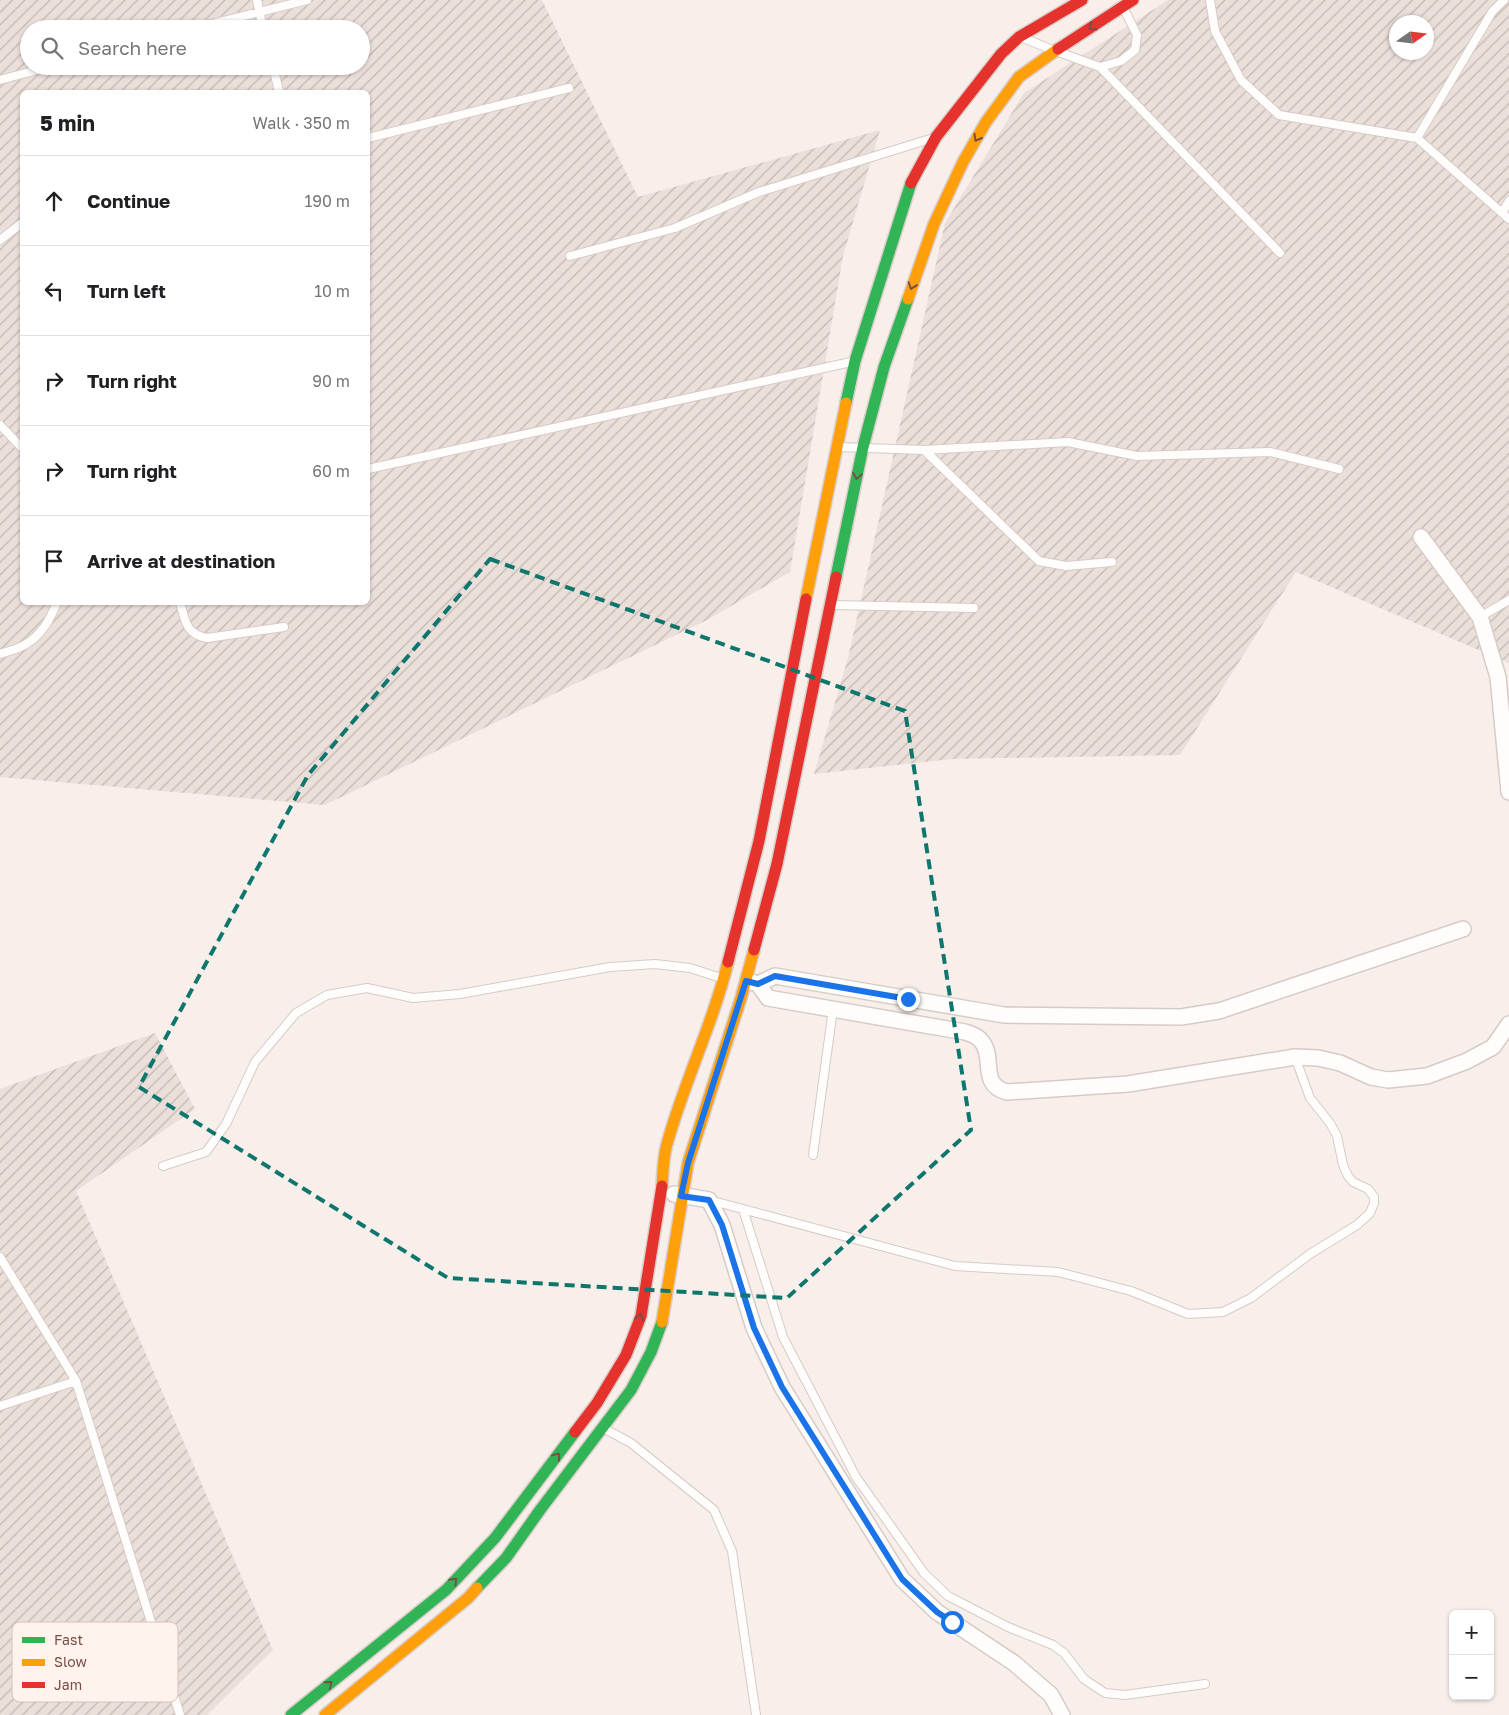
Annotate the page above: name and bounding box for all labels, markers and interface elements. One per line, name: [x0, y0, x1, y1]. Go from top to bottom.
north arrow: [1389, 15, 1434, 60]
search box: [20, 20, 370, 75]
one-way arrow: [1088, 20, 1097, 30]
icon: search: [38, 34, 66, 62]
text: Search here: [78, 36, 187, 59]
text: 5 min: [40, 110, 95, 136]
text: Walk · 350 m: [253, 113, 350, 133]
one-way arrow: [973, 132, 983, 141]
icon: ahead: [40, 187, 68, 215]
text: Continue: [87, 189, 170, 212]
text: 190 m: [304, 191, 350, 211]
icon: left: [40, 277, 68, 305]
text: Turn left: [87, 279, 166, 302]
text: 10 m: [314, 281, 350, 301]
one-way arrow: [908, 281, 918, 290]
icon: right: [40, 367, 68, 395]
text: Turn right: [87, 369, 177, 392]
text: 90 m: [312, 371, 350, 391]
icon: right: [40, 457, 68, 485]
text: Turn right: [87, 459, 177, 482]
text: 60 m: [312, 461, 350, 481]
one-way arrow: [852, 471, 863, 480]
icon: arrive: [40, 547, 68, 575]
text: Arrive at destination: [87, 549, 275, 572]
route end: [897, 988, 920, 1011]
one-way arrow: [635, 1314, 645, 1322]
one-way arrow: [552, 1453, 560, 1462]
one-way arrow: [448, 1578, 457, 1587]
map controls: [1449, 1610, 1494, 1700]
button: +: [1449, 1610, 1494, 1655]
route start: [941, 1611, 964, 1634]
legend: [12, 1622, 178, 1702]
text: Fast: [54, 1631, 83, 1648]
text: Slow: [54, 1653, 87, 1670]
button: −: [1449, 1655, 1494, 1700]
text: Jam: [54, 1676, 82, 1693]
one-way arrow: [323, 1681, 332, 1690]

